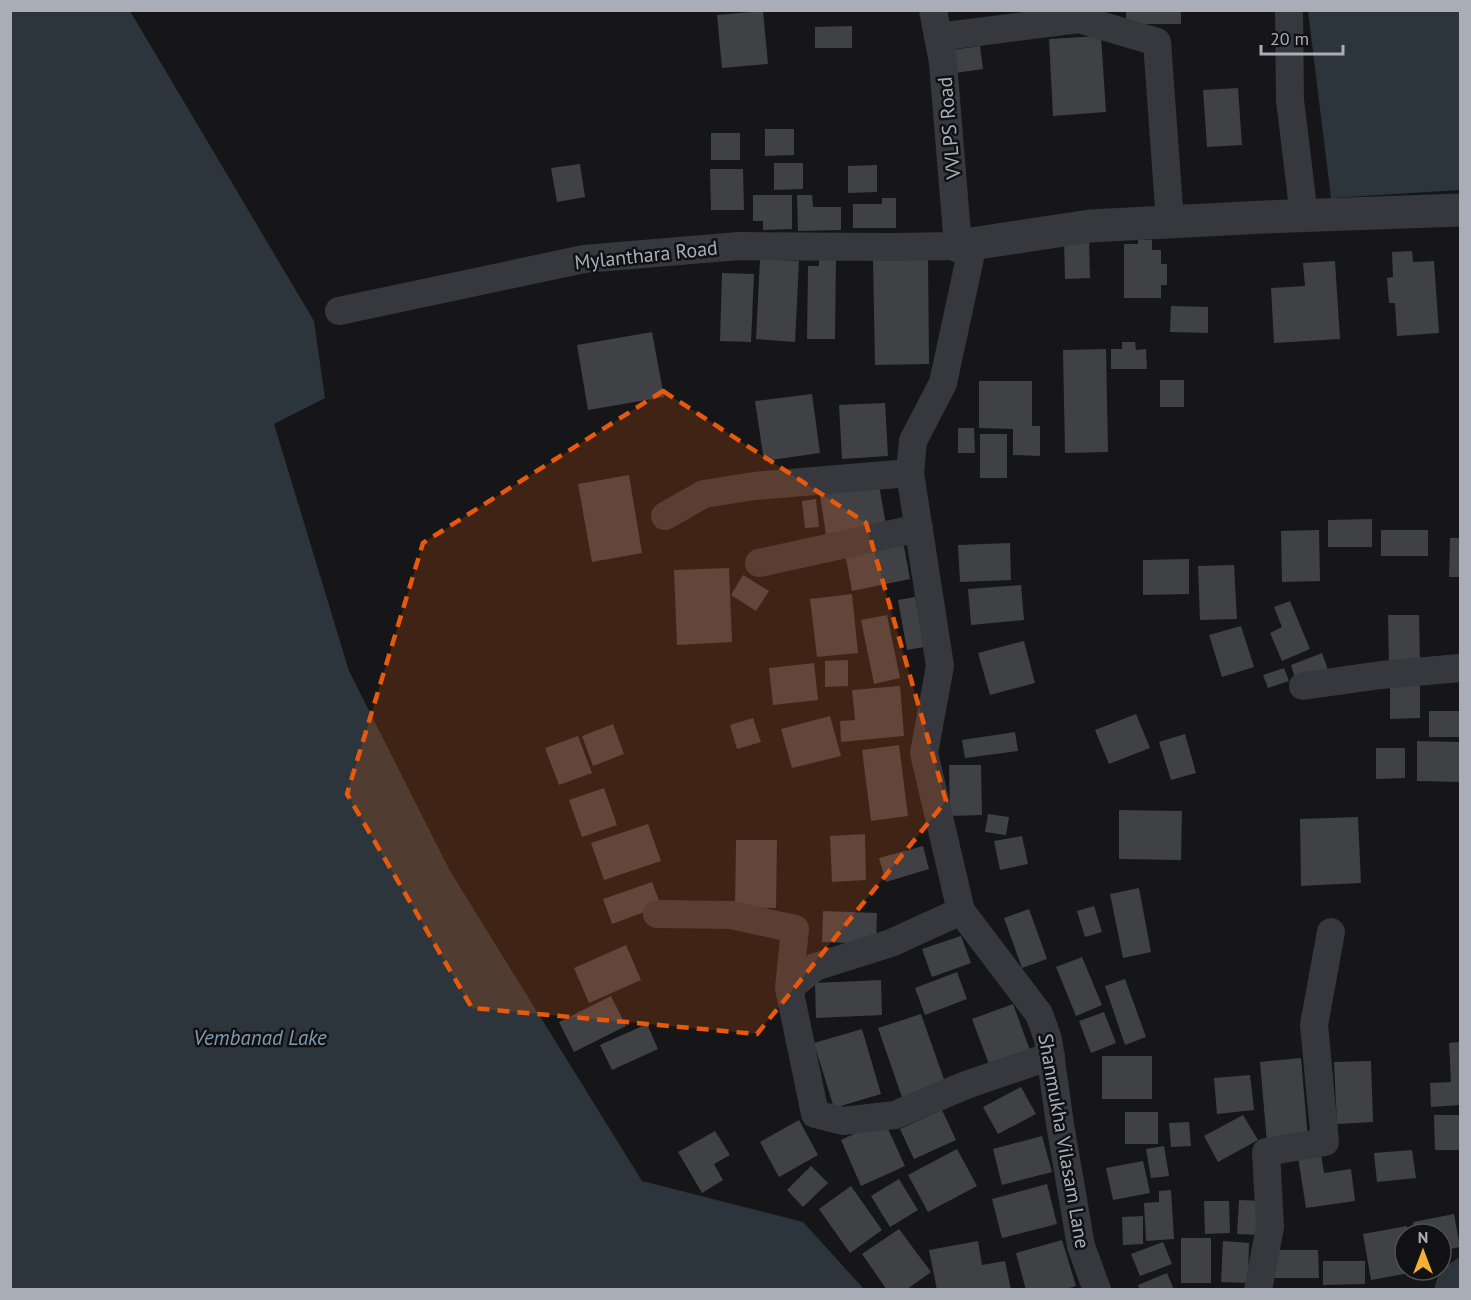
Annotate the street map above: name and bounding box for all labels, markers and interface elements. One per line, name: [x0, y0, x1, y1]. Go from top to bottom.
scale bar: [1261, 18, 1344, 56]
text: 20 m: [1270, 27, 1309, 50]
street label: VVLPS Road: [932, 76, 967, 181]
street label: Mylanthara Road: [573, 235, 719, 275]
water label: Vembanad Lake: [193, 1024, 327, 1051]
street label: Shanmukha Vilasam Lane: [1032, 1031, 1096, 1251]
north arrow: [1393, 1222, 1453, 1282]
text: N: [1418, 1227, 1428, 1247]

